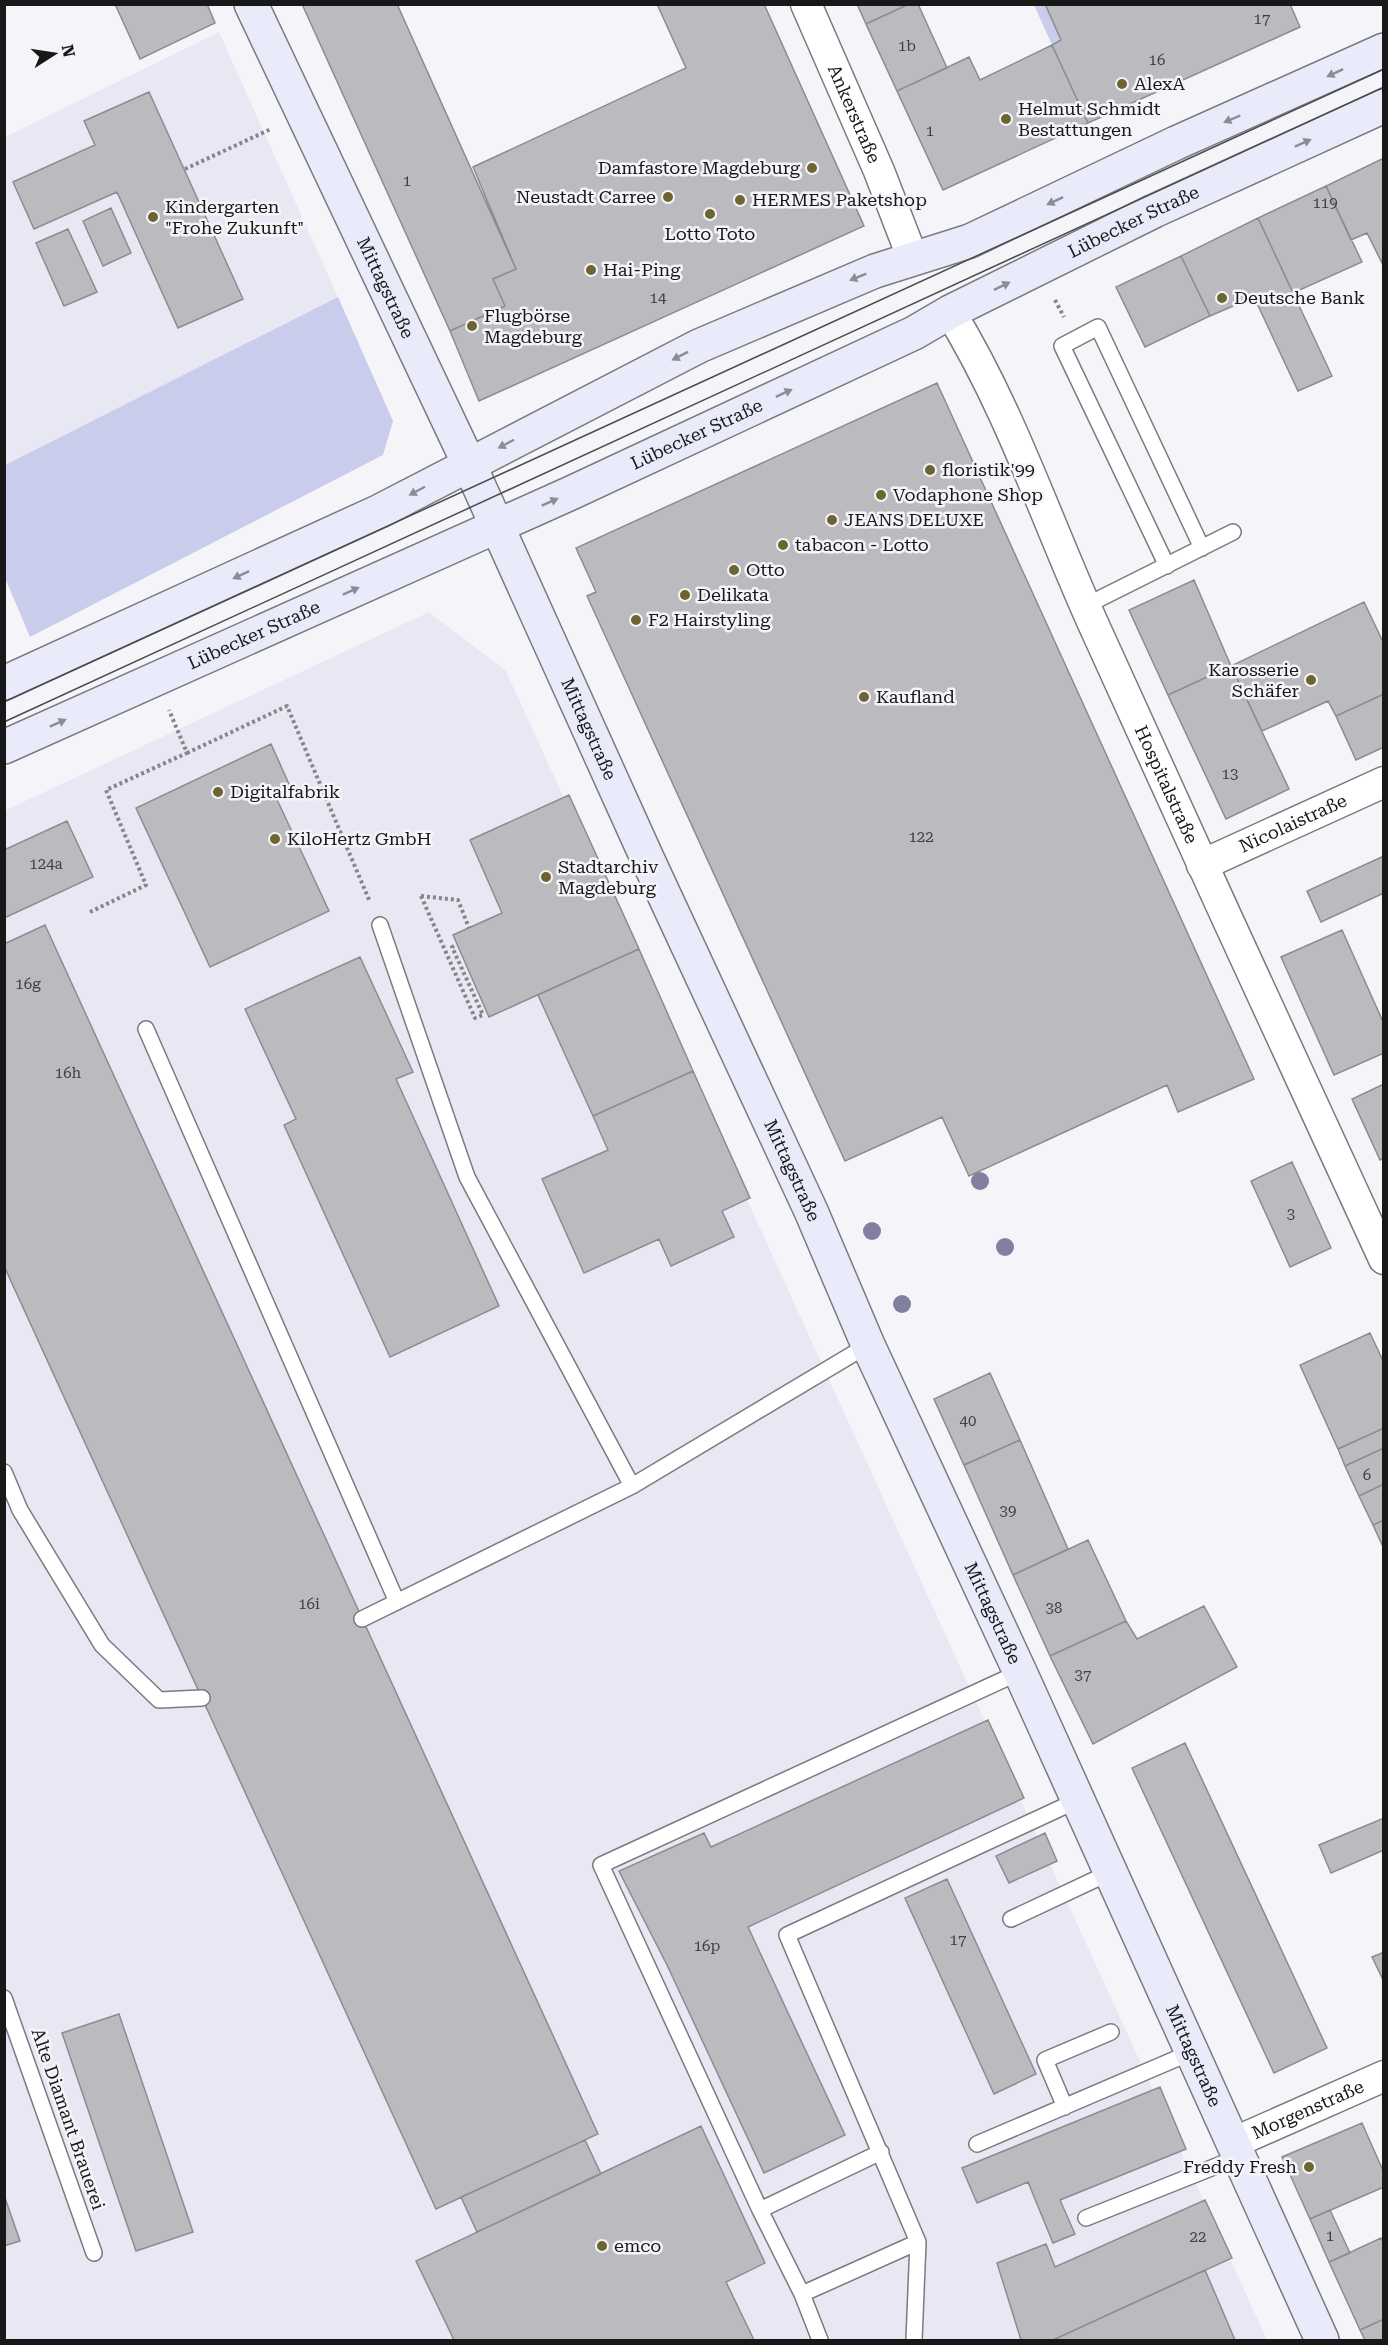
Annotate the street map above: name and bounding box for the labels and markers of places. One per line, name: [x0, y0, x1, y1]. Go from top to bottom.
place label: AlexA: [1134, 73, 1185, 94]
marker: AlexA: [1115, 77, 1129, 91]
place label: Helmut Schmidt Bestattungen: [1018, 98, 1161, 140]
marker: Helmut Schmidt Bestattungen: [999, 112, 1013, 126]
place label: Damfastore Magdeburg: [598, 157, 801, 178]
marker: Damfastore Magdeburg: [805, 161, 819, 175]
place label: Neustadt Carree: [516, 186, 656, 207]
place label: HERMES Paketshop: [752, 189, 927, 210]
marker: Neustadt Carree: [661, 190, 675, 204]
marker: HERMES Paketshop: [733, 193, 747, 207]
place label: Kindergarten "Frohe Zukunft": [165, 196, 304, 238]
marker: Lotto Toto: [703, 207, 717, 221]
marker: Kindergarten "Frohe Zukunft": [146, 210, 160, 224]
place label: Lotto Toto: [665, 223, 755, 244]
place label: Hai-Ping: [603, 259, 681, 280]
marker: Hai-Ping: [584, 263, 598, 277]
place label: Deutsche Bank: [1234, 287, 1365, 308]
marker: Deutsche Bank: [1215, 291, 1229, 305]
place label: Flugbörse Magdeburg: [484, 305, 583, 347]
marker: Flugbörse Magdeburg: [465, 319, 479, 333]
place label: floristik'99: [942, 459, 1035, 480]
marker: floristik'99: [923, 463, 937, 477]
place label: Vodaphone Shop: [893, 484, 1043, 505]
marker: Vodaphone Shop: [874, 488, 888, 502]
place label: JEANS DELUXE: [844, 509, 984, 530]
marker: JEANS DELUXE: [825, 513, 839, 527]
place label: tabacon - Lotto: [795, 534, 929, 555]
marker: tabacon - Lotto: [776, 538, 790, 552]
place label: Otto: [746, 559, 785, 580]
marker: Otto: [727, 563, 741, 577]
place label: Delikata: [697, 584, 769, 605]
marker: Delikata: [678, 588, 692, 602]
place label: F2 Hairstyling: [648, 609, 771, 630]
marker: F2 Hairstyling: [629, 613, 643, 627]
place label: Karosserie Schäfer: [1208, 659, 1299, 701]
marker: Karosserie Schäfer: [1304, 673, 1318, 687]
place label: Kaufland: [876, 686, 955, 707]
marker: Kaufland: [857, 690, 871, 704]
place label: Digitalfabrik: [230, 781, 340, 802]
marker: Digitalfabrik: [211, 785, 225, 799]
place label: KiloHertz GmbH: [287, 828, 432, 849]
marker: KiloHertz GmbH: [268, 832, 282, 846]
place label: Stadtarchiv Magdeburg: [558, 856, 659, 898]
marker: Stadtarchiv Magdeburg: [539, 870, 553, 884]
place label: Freddy Fresh: [1183, 2156, 1297, 2177]
marker: Freddy Fresh: [1302, 2160, 1316, 2174]
place label: emco: [614, 2235, 661, 2256]
marker: emco: [595, 2239, 609, 2253]

